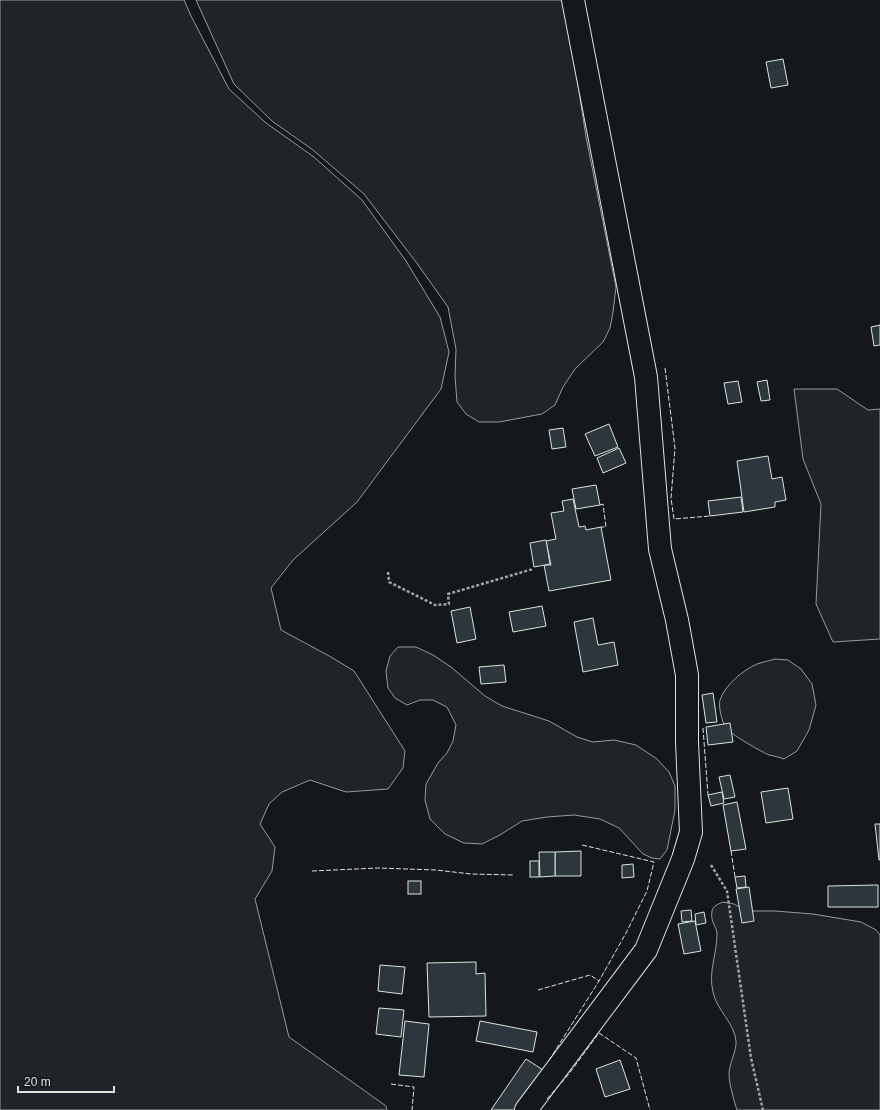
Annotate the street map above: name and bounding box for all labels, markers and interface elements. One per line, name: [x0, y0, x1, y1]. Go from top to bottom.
scale bar: [18, 1068, 114, 1094]
text: 20 m: [24, 1075, 51, 1089]

